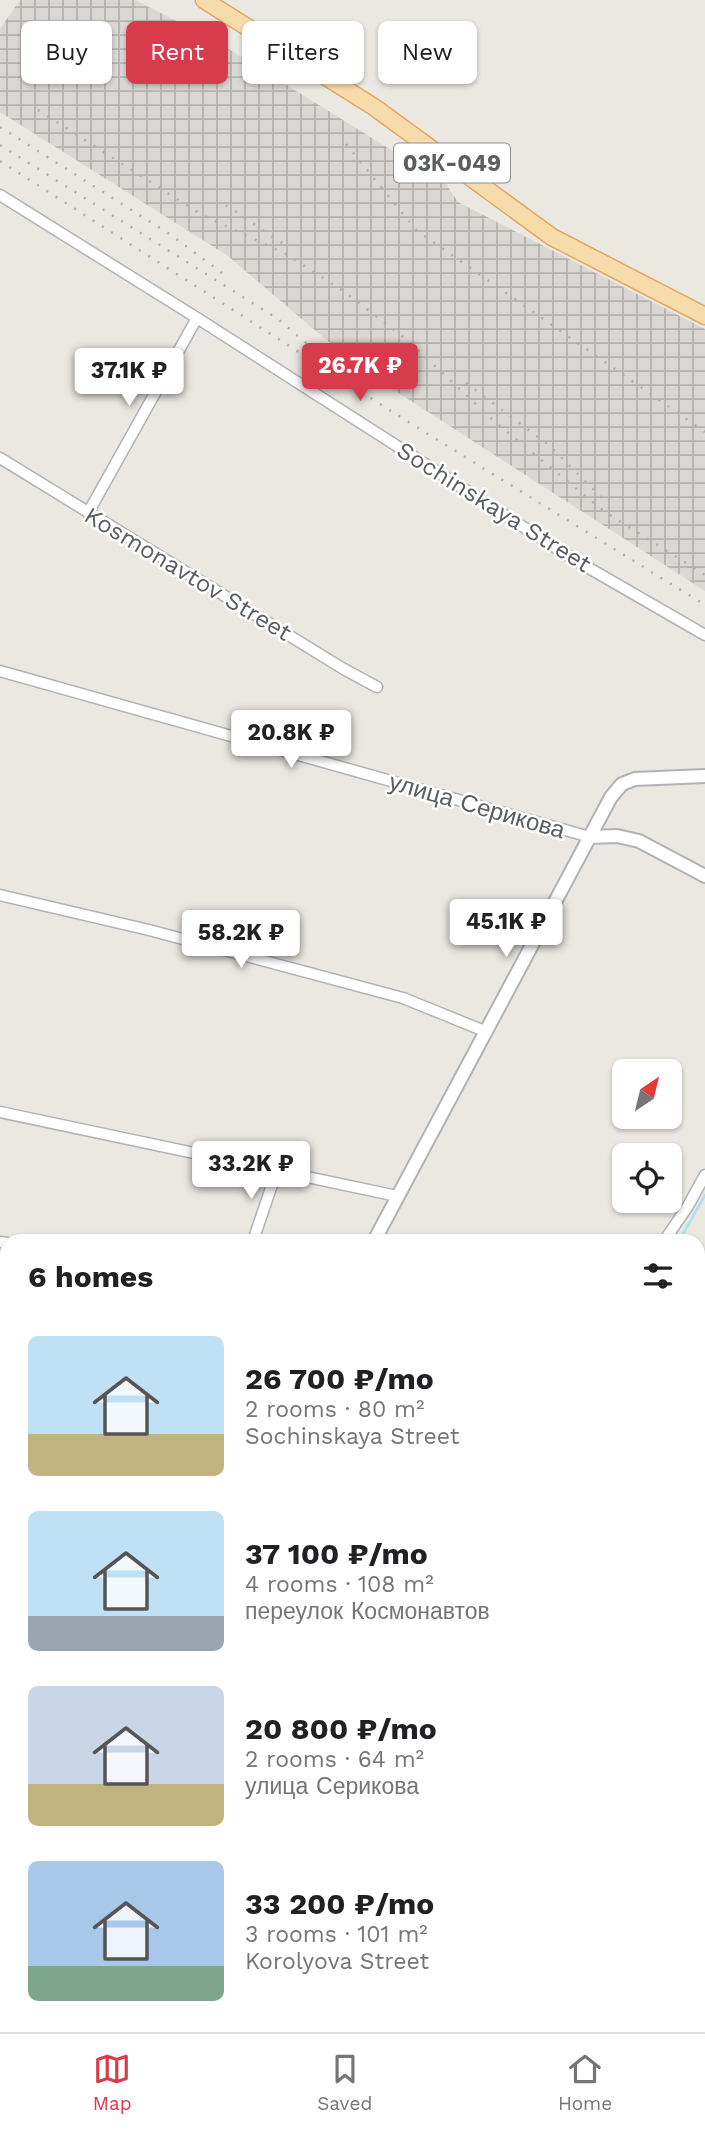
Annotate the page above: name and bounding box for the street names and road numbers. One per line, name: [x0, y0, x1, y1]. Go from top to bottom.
road number: 03К-049: [394, 144, 510, 182]
street label: Sochinskaya Street: [392, 436, 596, 578]
street label: Kosmonavtov Street: [80, 501, 296, 647]
street label: улица Серикова: [386, 768, 569, 845]

